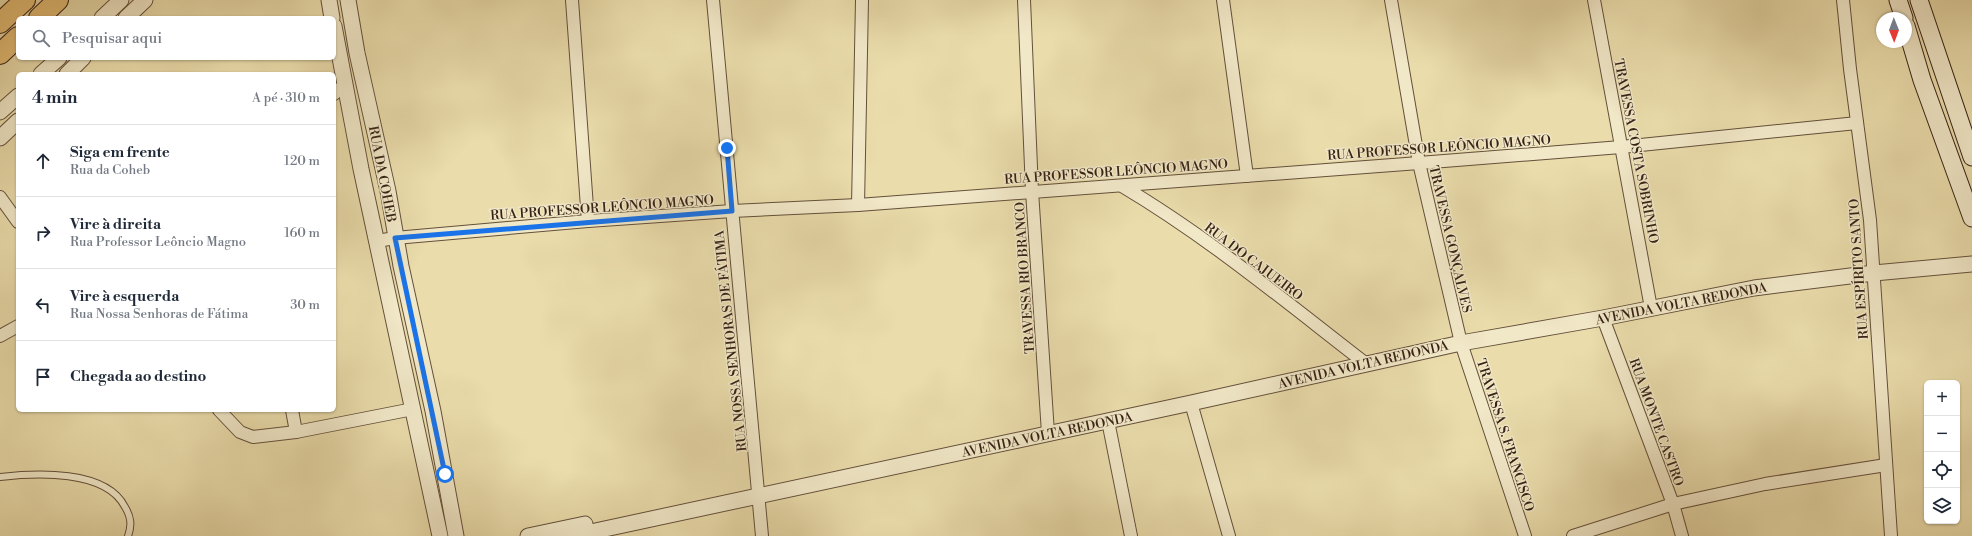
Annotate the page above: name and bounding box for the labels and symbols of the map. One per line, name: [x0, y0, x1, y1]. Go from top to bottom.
north arrow: [1876, 12, 1912, 48]
street label: TRAVESSA COSTA SOBRINHO: [1610, 57, 1662, 245]
street label: RUA DA COHEB: [365, 125, 399, 224]
street label: RUA PROFESSOR LEÔNCIO MAGNO: [1327, 131, 1552, 164]
route end: [718, 139, 736, 157]
street label: RUA PROFESSOR LEÔNCIO MAGNO: [1004, 155, 1229, 188]
street label: TRAVESSA GONÇALVES: [1425, 164, 1475, 314]
street label: RUA PROFESSOR LEÔNCIO MAGNO: [490, 191, 715, 224]
street label: RUA ESPÍRITO SANTO: [1845, 198, 1872, 340]
street label: TRAVESSA RIO BRANCO: [1012, 201, 1038, 354]
street label: RUA DO CAJUEIRO: [1201, 220, 1306, 304]
street label: RUA NOSSA SENHORAS DE FÁTIMA: [710, 228, 751, 452]
street label: AVENIDA VOLTA REDONDA: [1593, 279, 1769, 329]
street label: AVENIDA VOLTA REDONDA: [1276, 337, 1451, 393]
street label: RUA MONTE CASTRO: [1625, 356, 1687, 489]
street label: TRAVESSA S. FRANCISCO: [1473, 357, 1537, 514]
street label: AVENIDA VOLTA REDONDA: [959, 409, 1135, 461]
route start: [436, 465, 454, 483]

